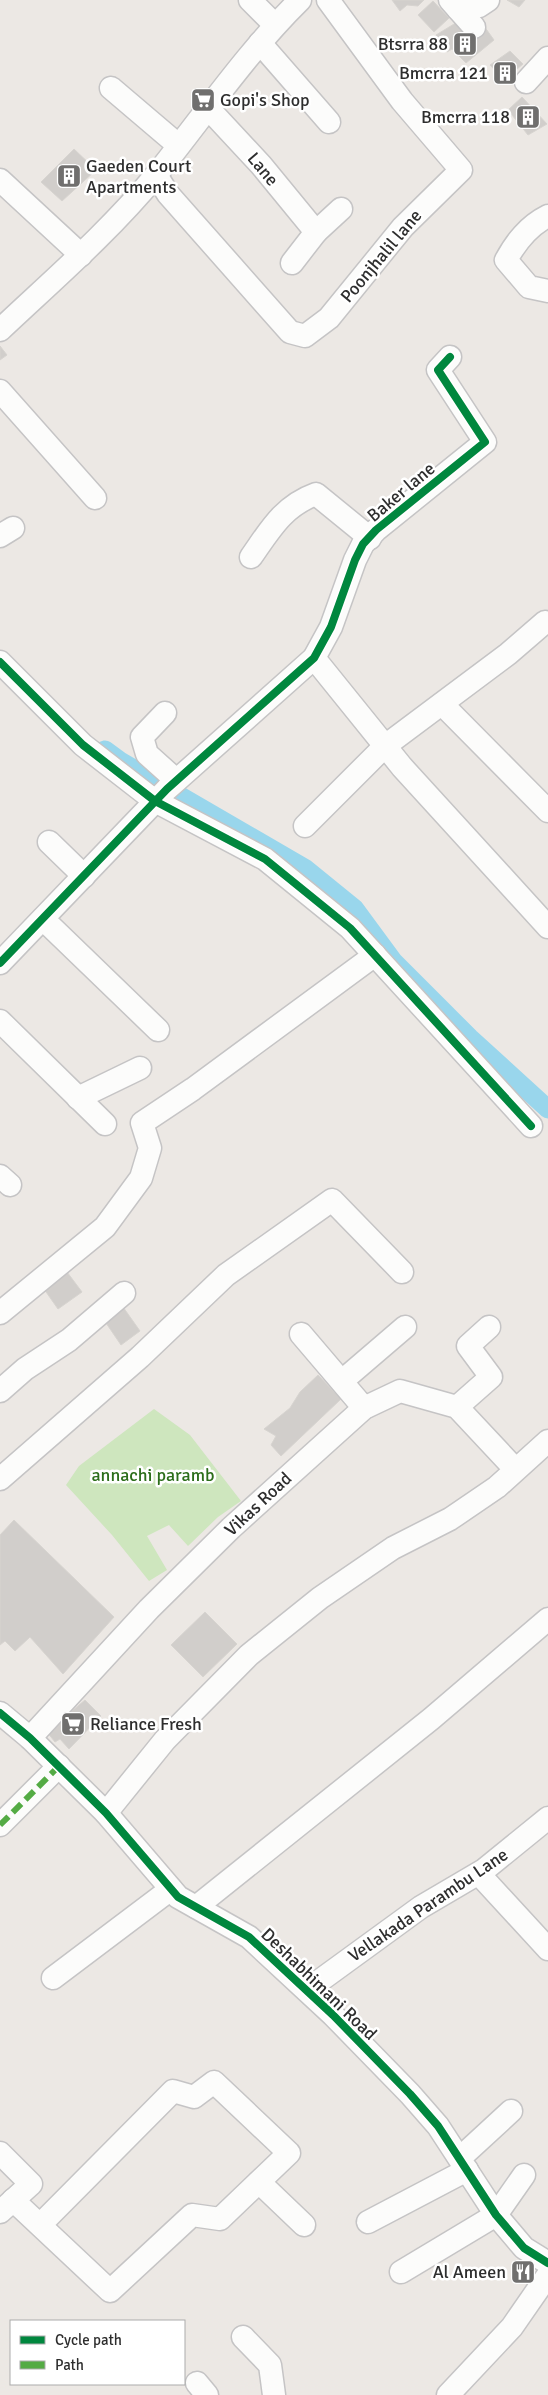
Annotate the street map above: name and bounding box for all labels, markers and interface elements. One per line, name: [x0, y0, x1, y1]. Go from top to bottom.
building icon: Btsrra 88: [452, 31, 478, 57]
place label: Btsrra 88: [378, 33, 448, 55]
building icon: Bmcrra 121: [492, 60, 518, 86]
place label: Bmcrra 121: [399, 62, 488, 84]
supermarket icon: Gopi's Shop: [190, 87, 216, 113]
place label: Gopi's Shop: [220, 89, 310, 111]
building icon: Bmcrra 118: [515, 104, 541, 130]
place label: Bmcrra 118: [421, 106, 510, 128]
street label: Lane: [243, 148, 283, 190]
place label: Gaeden Court Apartments: [86, 155, 191, 198]
building icon: Gaeden Court Apartments: [56, 163, 82, 189]
street label: Poonjhalil lane: [336, 205, 426, 307]
street label: Baker lane: [363, 457, 439, 527]
park label: annachi paramb: [91, 1464, 215, 1486]
street label: Vikas Road: [220, 1467, 296, 1541]
supermarket icon: Reliance Fresh: [60, 1711, 86, 1737]
place label: Reliance Fresh: [90, 1713, 202, 1735]
street label: Vellakada Parambu Lane: [344, 1843, 512, 1967]
street label: Deshabhimani Road: [257, 1923, 381, 2045]
restaurant icon: Al Ameen: [510, 2259, 536, 2285]
place label: Al Ameen: [433, 2261, 506, 2283]
legend: [10, 2320, 185, 2385]
text: Cycle path: [55, 2331, 122, 2349]
text: Path: [55, 2356, 84, 2374]

